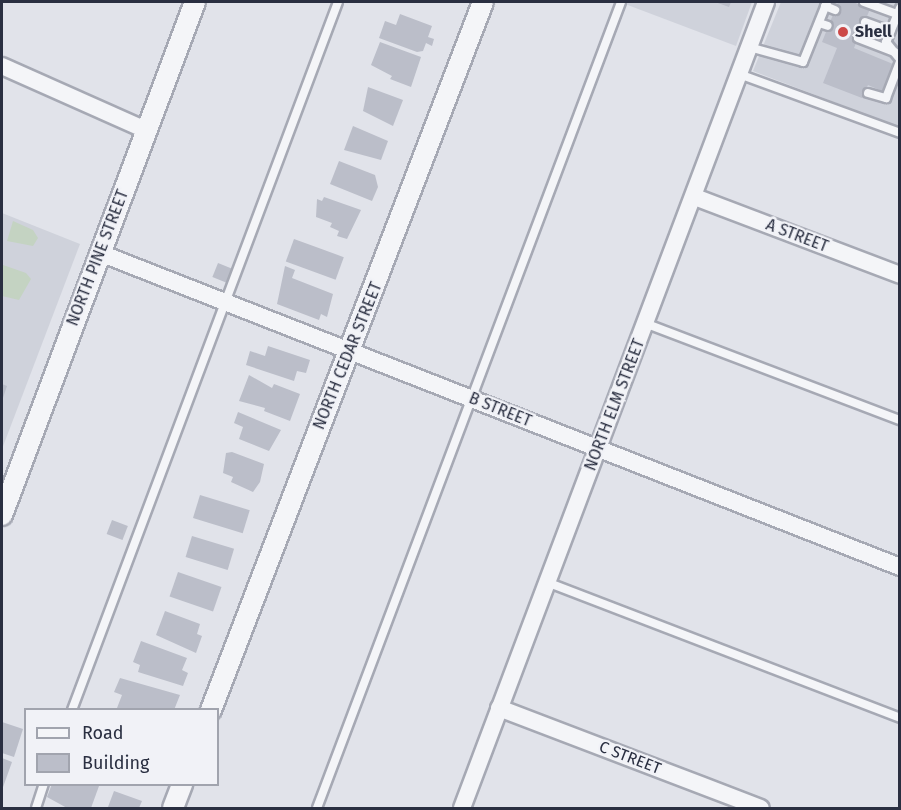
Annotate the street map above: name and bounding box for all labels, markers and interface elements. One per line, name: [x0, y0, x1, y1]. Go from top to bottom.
place label: Shell: [855, 22, 892, 42]
marker: Shell: [836, 25, 850, 39]
street label: NORTH PINE STREET: [63, 187, 133, 329]
street label: A STREET: [763, 215, 831, 257]
street label: NORTH CEDAR STREET: [310, 280, 386, 432]
street label: NORTH ELM STREET: [581, 336, 649, 474]
street label: B STREET: [466, 389, 534, 431]
legend: [24, 708, 219, 786]
text: Road: [82, 722, 124, 744]
street label: C STREET: [596, 737, 664, 779]
text: Building: [82, 752, 149, 774]

